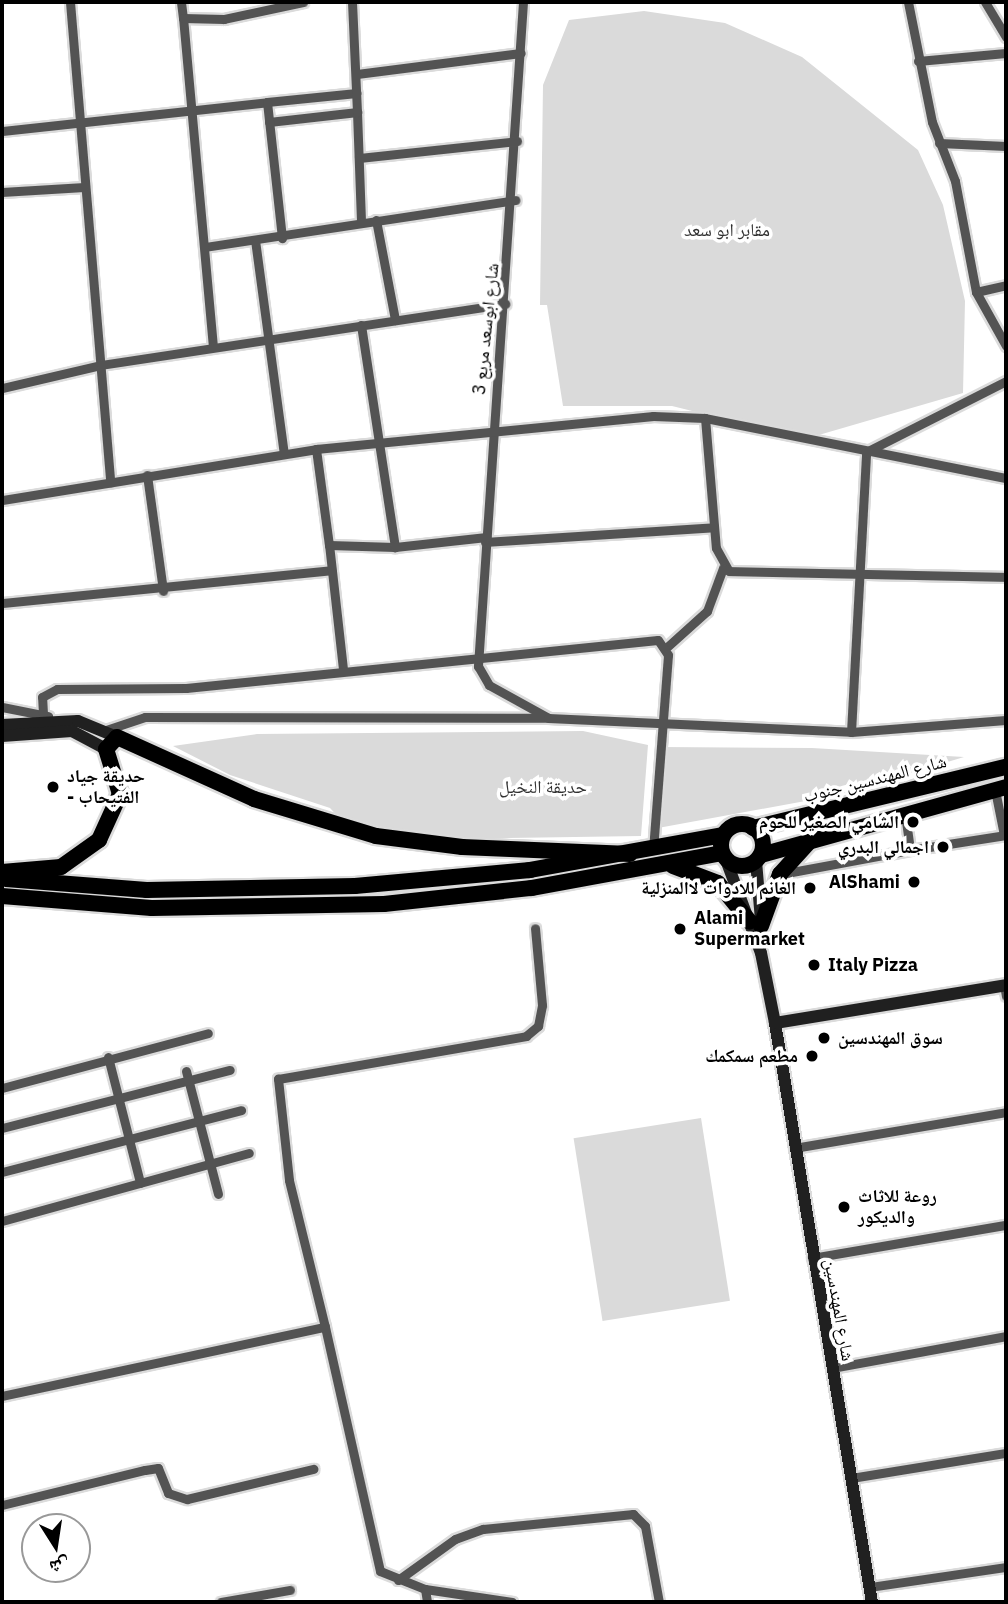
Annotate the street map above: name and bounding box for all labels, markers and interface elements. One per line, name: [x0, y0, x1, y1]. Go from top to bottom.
park label: مقابر ابو سعد: [684, 219, 770, 241]
street label: شارع ابوسعد مربع 3: [468, 262, 504, 396]
street label: شارع المهندسين جنوب: [801, 751, 949, 807]
place label: حديقة جياد - الفتيحاب: [67, 766, 145, 808]
park label: حديقة النخيل: [499, 776, 587, 798]
marker: حديقة جياد - الفتيحاب: [45, 779, 61, 795]
place label: الشامي الصغير للحوم: [759, 811, 899, 833]
marker: الشامي الصغير للحوم: [905, 814, 921, 830]
place label: اجمالي البدري: [838, 836, 929, 858]
marker: اجمالي البدري: [935, 839, 951, 855]
place label: AlShami: [829, 871, 900, 893]
marker: AlShami: [906, 874, 922, 890]
place label: الغانم للادوات لاالمنزلية: [641, 877, 796, 899]
marker: الغانم للادوات لاالمنزلية: [802, 880, 818, 896]
place label: Alami Supermarket: [694, 908, 805, 950]
marker: Alami Supermarket: [672, 921, 688, 937]
place label: Italy Pizza: [828, 954, 918, 976]
marker: Italy Pizza: [806, 957, 822, 973]
place label: سوق المهندسين: [838, 1027, 943, 1049]
marker: سوق المهندسين: [816, 1030, 832, 1046]
place label: مطعم سمكمك: [705, 1045, 798, 1067]
marker: مطعم سمكمك: [804, 1048, 820, 1064]
place label: روعة للاثاث والديكور: [858, 1186, 937, 1228]
marker: روعة للاثاث والديكور: [836, 1199, 852, 1215]
street label: شارع المهندسين: [819, 1257, 859, 1363]
north arrow: [21, 1513, 91, 1583]
text: ش: [48, 1553, 72, 1580]

